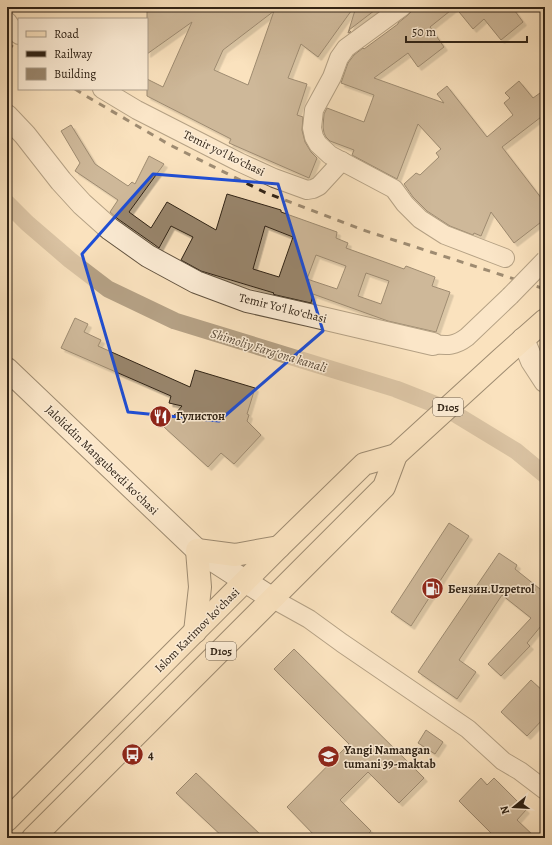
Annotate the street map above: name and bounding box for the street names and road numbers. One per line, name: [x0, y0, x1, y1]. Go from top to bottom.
street label: Temir yoʻl koʻchasi: [180, 126, 268, 180]
street label: Temir Yoʻl koʻchasi: [237, 289, 329, 327]
road number: D105: [433, 398, 463, 416]
street label: Jaloliddin Manguberdi koʻchasi: [42, 402, 162, 518]
street label: Islom Karimov koʻchasi: [151, 584, 243, 676]
road number: D105: [206, 642, 236, 660]

